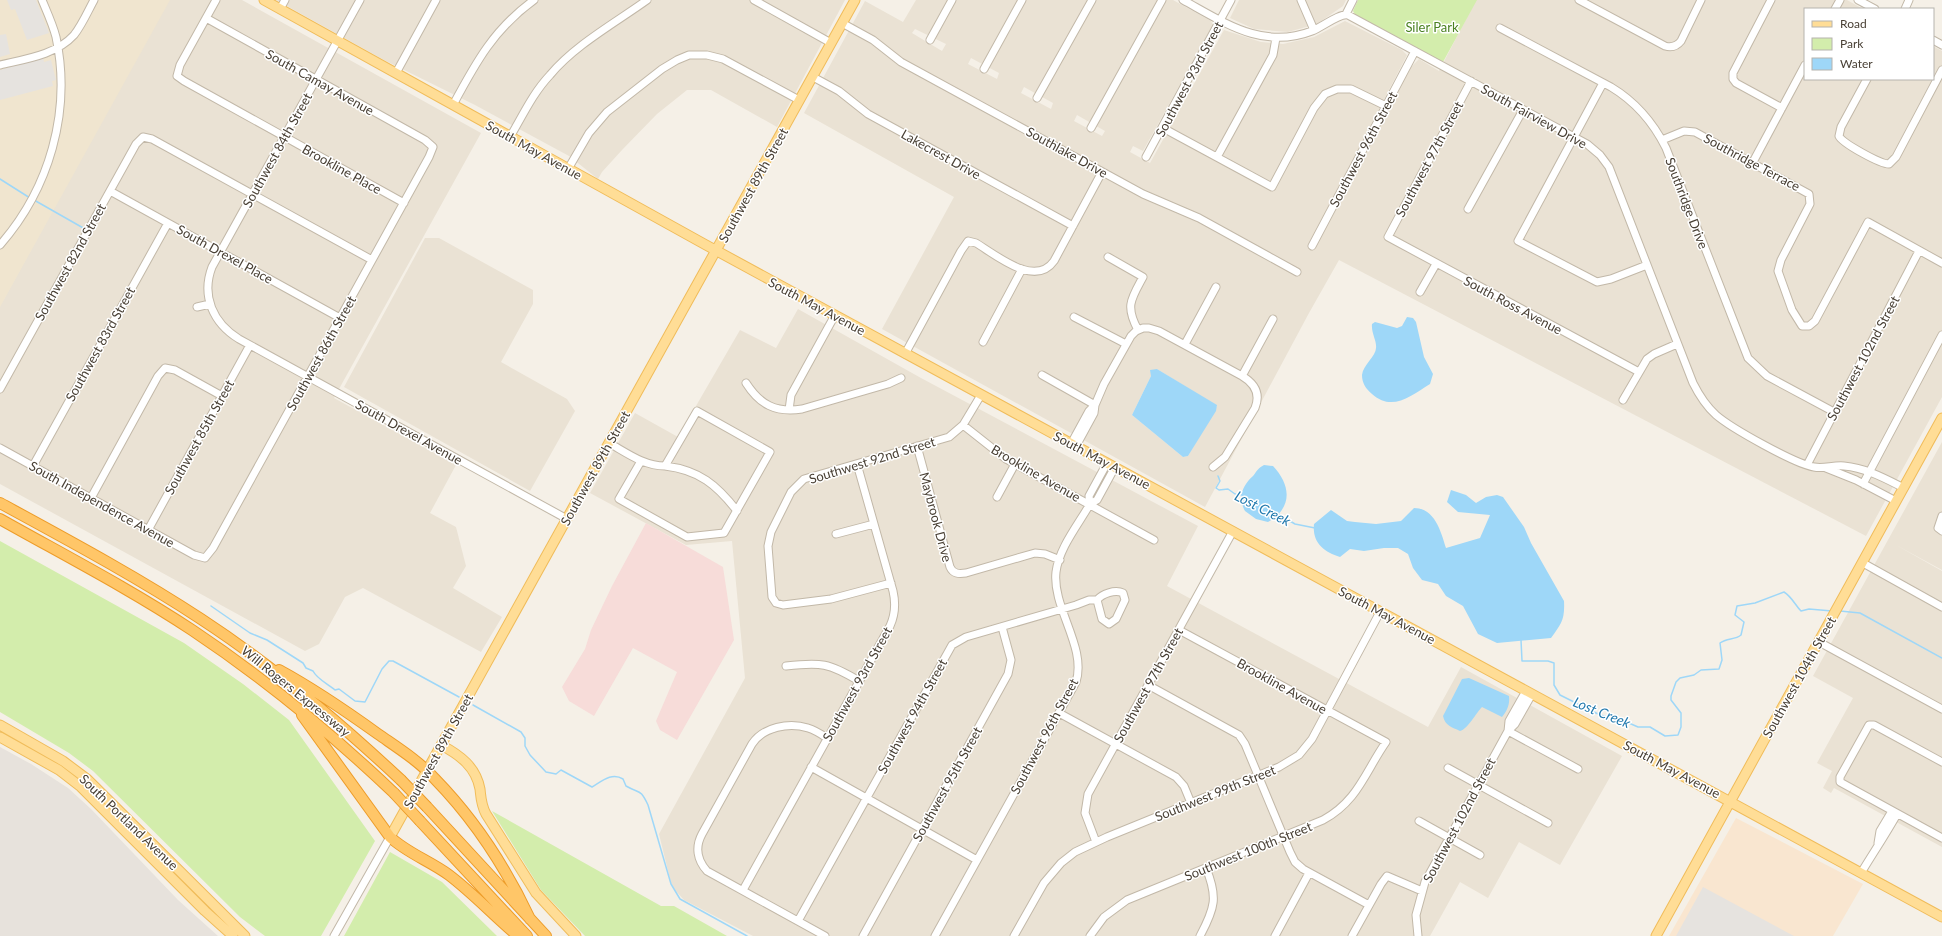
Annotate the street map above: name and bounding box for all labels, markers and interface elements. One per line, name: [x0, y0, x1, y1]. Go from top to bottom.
legend: [1804, 8, 1934, 80]
text: Road: [1840, 16, 1867, 31]
street label: Southwest 93rd Street: [1152, 18, 1226, 139]
park label: Siler Park: [1405, 19, 1459, 35]
text: Park: [1840, 36, 1864, 51]
street label: South Camay Avenue: [263, 46, 377, 118]
text: Water: [1840, 56, 1873, 71]
street label: South Fairview Drive: [1478, 80, 1590, 152]
street label: Southwest 96th Street: [1326, 88, 1400, 210]
street label: Southwest 84th Street: [239, 90, 315, 210]
street label: Southwest 97th Street: [1392, 98, 1466, 220]
street label: South May Avenue: [483, 117, 585, 183]
street label: Southlake Drive: [1024, 123, 1111, 181]
street label: Southwest 89th Street: [715, 125, 791, 245]
street label: Lakecrest Drive: [898, 126, 984, 182]
street label: Southridge Terrace: [1701, 130, 1803, 194]
street label: Brookline Place: [300, 141, 384, 197]
street label: Southridge Drive: [1662, 155, 1712, 251]
street label: Southwest 82nd Street: [31, 200, 109, 323]
street label: South Drexel Place: [174, 221, 276, 287]
street label: South Ross Avenue: [1461, 272, 1565, 338]
street label: South May Avenue: [766, 274, 868, 338]
street label: Southwest 83rd Street: [62, 284, 138, 404]
street label: Southwest 86th Street: [283, 293, 359, 413]
street label: Southwest 102nd Street: [1823, 293, 1903, 423]
street label: Southwest 85th Street: [161, 377, 237, 497]
street label: South Drexel Avenue: [353, 396, 465, 468]
street label: Southwest 89th Street: [557, 408, 633, 528]
street label: South May Avenue: [1051, 428, 1153, 492]
street label: Southwest 92nd Street: [807, 433, 937, 487]
street label: Brookline Avenue: [989, 441, 1084, 505]
street label: South Independence Avenue: [27, 457, 177, 551]
street label: Maybrook Drive: [916, 470, 956, 564]
water label: Lost Creek: [1232, 487, 1294, 529]
street label: South May Avenue: [1336, 583, 1438, 647]
street label: Southwest 104th Street: [1759, 613, 1839, 740]
street label: Southwest 93rd Street: [819, 624, 895, 744]
street label: Southwest 97th Street: [1110, 625, 1186, 745]
street label: Will Rogers Expressway: [238, 642, 354, 740]
street label: Brookline Avenue: [1234, 655, 1330, 717]
street label: Southwest 94th Street: [874, 656, 950, 776]
street label: Southwest 96th Street: [1007, 675, 1081, 797]
street label: Southwest 89th Street: [400, 691, 476, 811]
water label: Lost Creek: [1571, 693, 1634, 731]
street label: Southwest 95th Street: [909, 724, 985, 844]
street label: South May Avenue: [1621, 737, 1723, 801]
street label: Southwest 102nd Street: [1419, 755, 1499, 885]
street label: Southwest 99th Street: [1152, 761, 1278, 825]
street label: South Portland Avenue: [76, 771, 182, 873]
street label: Southwest 100th Street: [1182, 818, 1314, 884]

